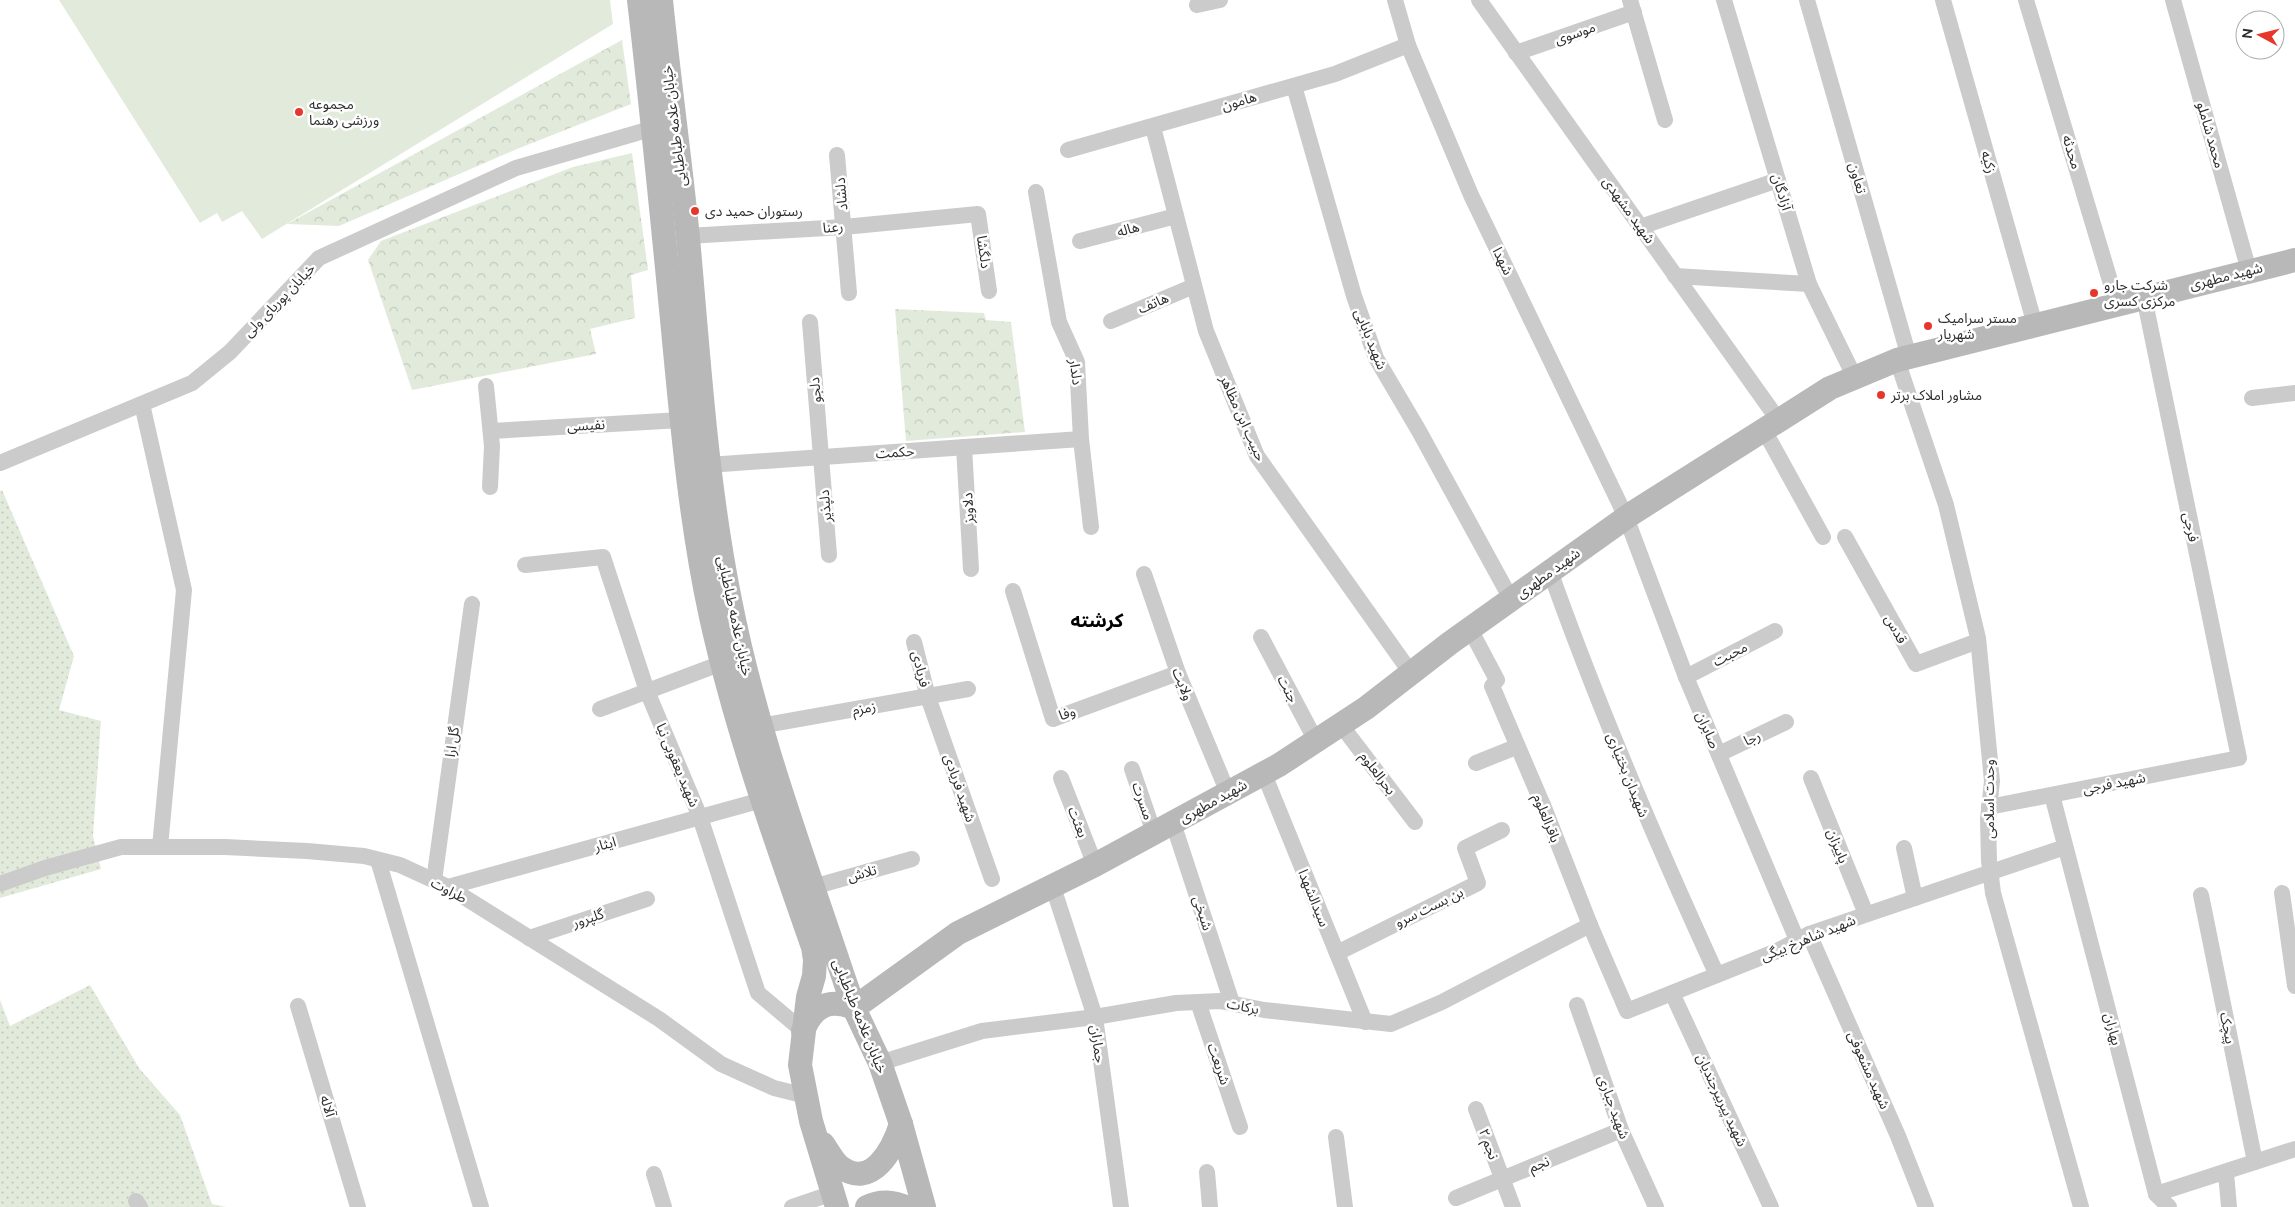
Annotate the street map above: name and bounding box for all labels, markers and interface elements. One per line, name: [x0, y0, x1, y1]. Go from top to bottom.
north arrow: [2235, 10, 2285, 60]
street label: موسوی: [1552, 19, 1598, 48]
text: N: [2239, 27, 2256, 40]
street label: خیابان علامه طباطبایی: [659, 64, 690, 188]
street label: هامون: [1220, 88, 1259, 115]
place label: مجموعه ورزشی رهنما: [309, 96, 379, 129]
street label: محمد شاملو: [2193, 100, 2228, 170]
marker: مجموعه ورزشی رهنما: [293, 106, 305, 118]
street label: محدثه: [2059, 133, 2085, 171]
street label: زکیه: [1977, 149, 2000, 175]
street label: تعاون: [1845, 161, 1870, 196]
street label: آزادگان: [1768, 172, 1795, 213]
street label: شهید مشهدی: [1599, 174, 1659, 247]
street label: دلشاد: [832, 177, 850, 211]
place label: رستوران حمید دی: [705, 203, 803, 220]
marker: رستوران حمید دی: [689, 205, 701, 217]
street label: رعنا: [822, 218, 844, 237]
street label: هاله: [1115, 218, 1141, 240]
street label: دلگشا: [974, 234, 994, 270]
street label: شهدا: [1489, 245, 1517, 278]
street label: شهید مطهری: [2188, 259, 2264, 294]
street label: خیابان پوریای ولی: [240, 260, 320, 342]
place label: شرکت جارو مرکزی کسری: [2104, 277, 2175, 310]
marker: شرکت جارو مرکزی کسری: [2088, 287, 2100, 299]
street label: هاتف: [1135, 289, 1171, 317]
street label: شهید بابایی: [1351, 306, 1390, 372]
place label: مستر سرامیک شهریار: [1937, 310, 2017, 343]
marker: مستر سرامیک شهریار: [1922, 320, 1934, 332]
street label: دلدار: [1065, 357, 1086, 387]
street label: حبیب ابن مظاهر: [1216, 372, 1269, 464]
street label: دلجو: [806, 376, 825, 403]
place label: مشاور املاک برتر: [1890, 387, 1982, 404]
marker: مشاور املاک برتر: [1875, 389, 1887, 401]
street label: نفیسی: [567, 416, 606, 435]
street label: حکمت: [875, 443, 915, 461]
street label: دلپذیر: [816, 489, 837, 524]
street label: دلاویز: [959, 492, 978, 525]
street label: فرجی: [2179, 511, 2202, 543]
street label: شهید مطهری: [1513, 545, 1583, 602]
street label: خیابان علامه طباطبایی: [713, 555, 756, 678]
district label: کرشته: [1071, 609, 1124, 632]
street label: قدس: [1881, 612, 1910, 647]
street label: محبت: [1710, 639, 1750, 669]
street label: فریادی: [908, 649, 933, 689]
street label: ولایت: [1168, 665, 1197, 703]
street label: جنت: [1274, 673, 1302, 705]
street label: زمزم: [851, 698, 878, 721]
street label: وفا: [1057, 703, 1078, 724]
street label: صابران: [1692, 709, 1723, 752]
street label: شهید یعقوبی نیا: [652, 721, 703, 810]
street label: گل ارا: [442, 725, 463, 758]
street label: رجا: [1741, 727, 1763, 750]
street label: شهیدان بختیاری: [1603, 730, 1652, 820]
street label: بحرالعلوم: [1354, 748, 1399, 800]
street label: شهید فریادی: [940, 752, 979, 824]
street label: وحدت اسلامی: [1981, 759, 1998, 839]
street label: شهید فرجی: [2081, 769, 2147, 798]
street label: شهید مطهری: [1177, 776, 1250, 827]
street label: مسرت: [1128, 780, 1157, 822]
street label: باقرالعلوم: [1527, 791, 1564, 846]
street label: بعثت: [1065, 804, 1091, 840]
street label: پاییزان: [1822, 826, 1852, 866]
street label: ایثار: [591, 833, 618, 856]
street label: تلاش: [846, 861, 879, 886]
street label: سیدالشهدا: [1294, 867, 1333, 929]
street label: طراوت: [428, 874, 470, 907]
street label: بن بست سرو: [1392, 883, 1466, 931]
street label: شیخی: [1189, 894, 1216, 933]
street label: گلپرور: [569, 905, 607, 933]
street label: شهید شاهرخ بیگی: [1758, 912, 1859, 967]
street label: خیابان علامه طباطبایی: [829, 956, 890, 1076]
street label: برکات: [1225, 995, 1261, 1018]
street label: بهاران: [2100, 1011, 2125, 1047]
street label: پیچک: [2215, 1011, 2239, 1046]
street label: جماران: [1086, 1024, 1109, 1064]
street label: شهید مشعوفی: [1844, 1029, 1893, 1112]
street label: شریعت: [1204, 1041, 1234, 1087]
street label: شهید پیربیرجندیان: [1692, 1051, 1751, 1150]
street label: شهید جباری: [1594, 1073, 1633, 1142]
street label: آلاله: [317, 1093, 339, 1120]
street label: نجم ۲: [1473, 1126, 1502, 1163]
street label: نجم: [1526, 1153, 1553, 1178]

